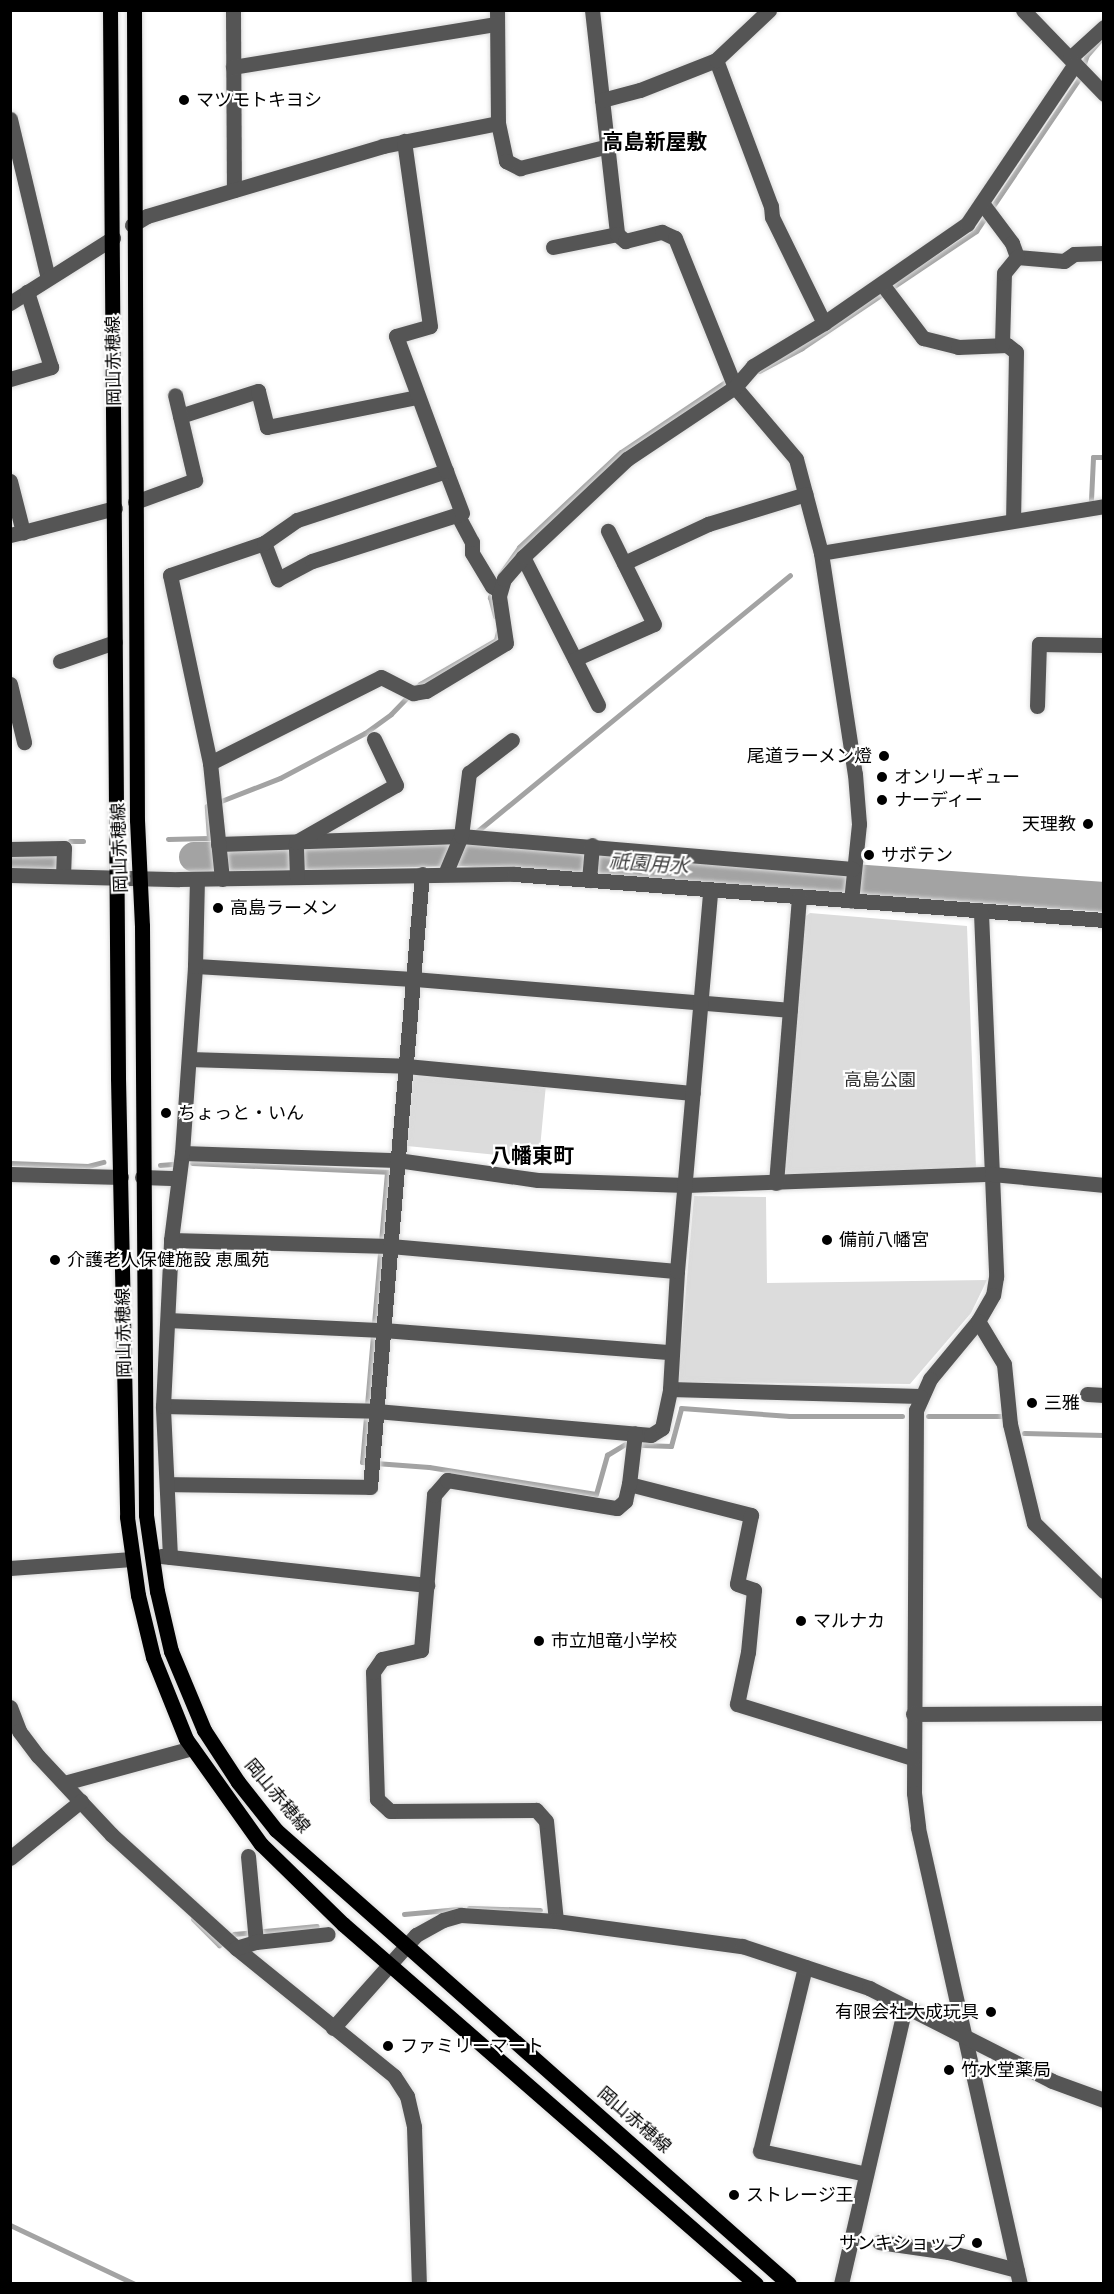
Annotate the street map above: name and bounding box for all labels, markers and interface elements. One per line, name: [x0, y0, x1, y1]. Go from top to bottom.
place label: マツモトキヨシ: [196, 89, 322, 111]
marker: マツモトキヨシ: [177, 93, 191, 107]
district label: 高島新屋敷: [603, 129, 707, 155]
street label: 岡山赤穂線: [102, 316, 126, 406]
place label: 尾道ラーメン燈: [746, 745, 872, 767]
marker: 尾道ラーメン燈: [877, 749, 891, 763]
place label: オンリーギュー: [894, 766, 1020, 788]
marker: オンリーギュー: [875, 770, 889, 784]
place label: ナーディー: [894, 789, 984, 811]
marker: ナーディー: [875, 793, 889, 807]
street label: 岡山赤穂線: [108, 803, 132, 893]
place label: 天理教: [1022, 813, 1076, 835]
marker: 天理教: [1081, 817, 1095, 831]
place label: サボテン: [881, 844, 953, 866]
marker: サボテン: [862, 848, 876, 862]
water label: 祇園用水: [608, 849, 690, 879]
place label: 高島ラーメン: [230, 897, 338, 919]
marker: 高島ラーメン: [211, 901, 225, 915]
park label: 高島公園: [844, 1069, 916, 1091]
place label: ちょっと・いん: [178, 1102, 304, 1124]
marker: ちょっと・いん: [159, 1106, 173, 1120]
district label: 八幡東町: [490, 1143, 574, 1169]
place label: 備前八幡宮: [839, 1229, 929, 1251]
marker: 備前八幡宮: [820, 1233, 834, 1247]
place label: 介護老人保健施設 恵風苑: [67, 1249, 269, 1271]
marker: 介護老人保健施設 恵風苑: [48, 1253, 62, 1267]
street label: 岡山赤穂線: [112, 1288, 136, 1378]
place label: 三雅: [1044, 1392, 1080, 1414]
marker: 三雅: [1025, 1396, 1039, 1410]
place label: マルナカ: [813, 1610, 885, 1632]
marker: マルナカ: [794, 1614, 808, 1628]
place label: 市立旭竜小学校: [551, 1630, 677, 1652]
marker: 市立旭竜小学校: [532, 1634, 546, 1648]
street label: 岡山赤穂線: [240, 1755, 314, 1837]
place label: 有限会社大成玩具: [835, 2001, 979, 2023]
marker: 有限会社大成玩具: [984, 2005, 998, 2019]
place label: ファミリーマート: [400, 2035, 544, 2057]
marker: ファミリーマート: [381, 2039, 395, 2053]
place label: 竹水堂薬局: [961, 2059, 1051, 2081]
marker: 竹水堂薬局: [942, 2063, 956, 2077]
street label: 岡山赤穂線: [593, 2082, 675, 2158]
place label: ストレージ王: [746, 2184, 854, 2206]
marker: ストレージ王: [727, 2188, 741, 2202]
place label: サンキショップ: [839, 2232, 965, 2254]
marker: サンキショップ: [970, 2236, 984, 2250]

